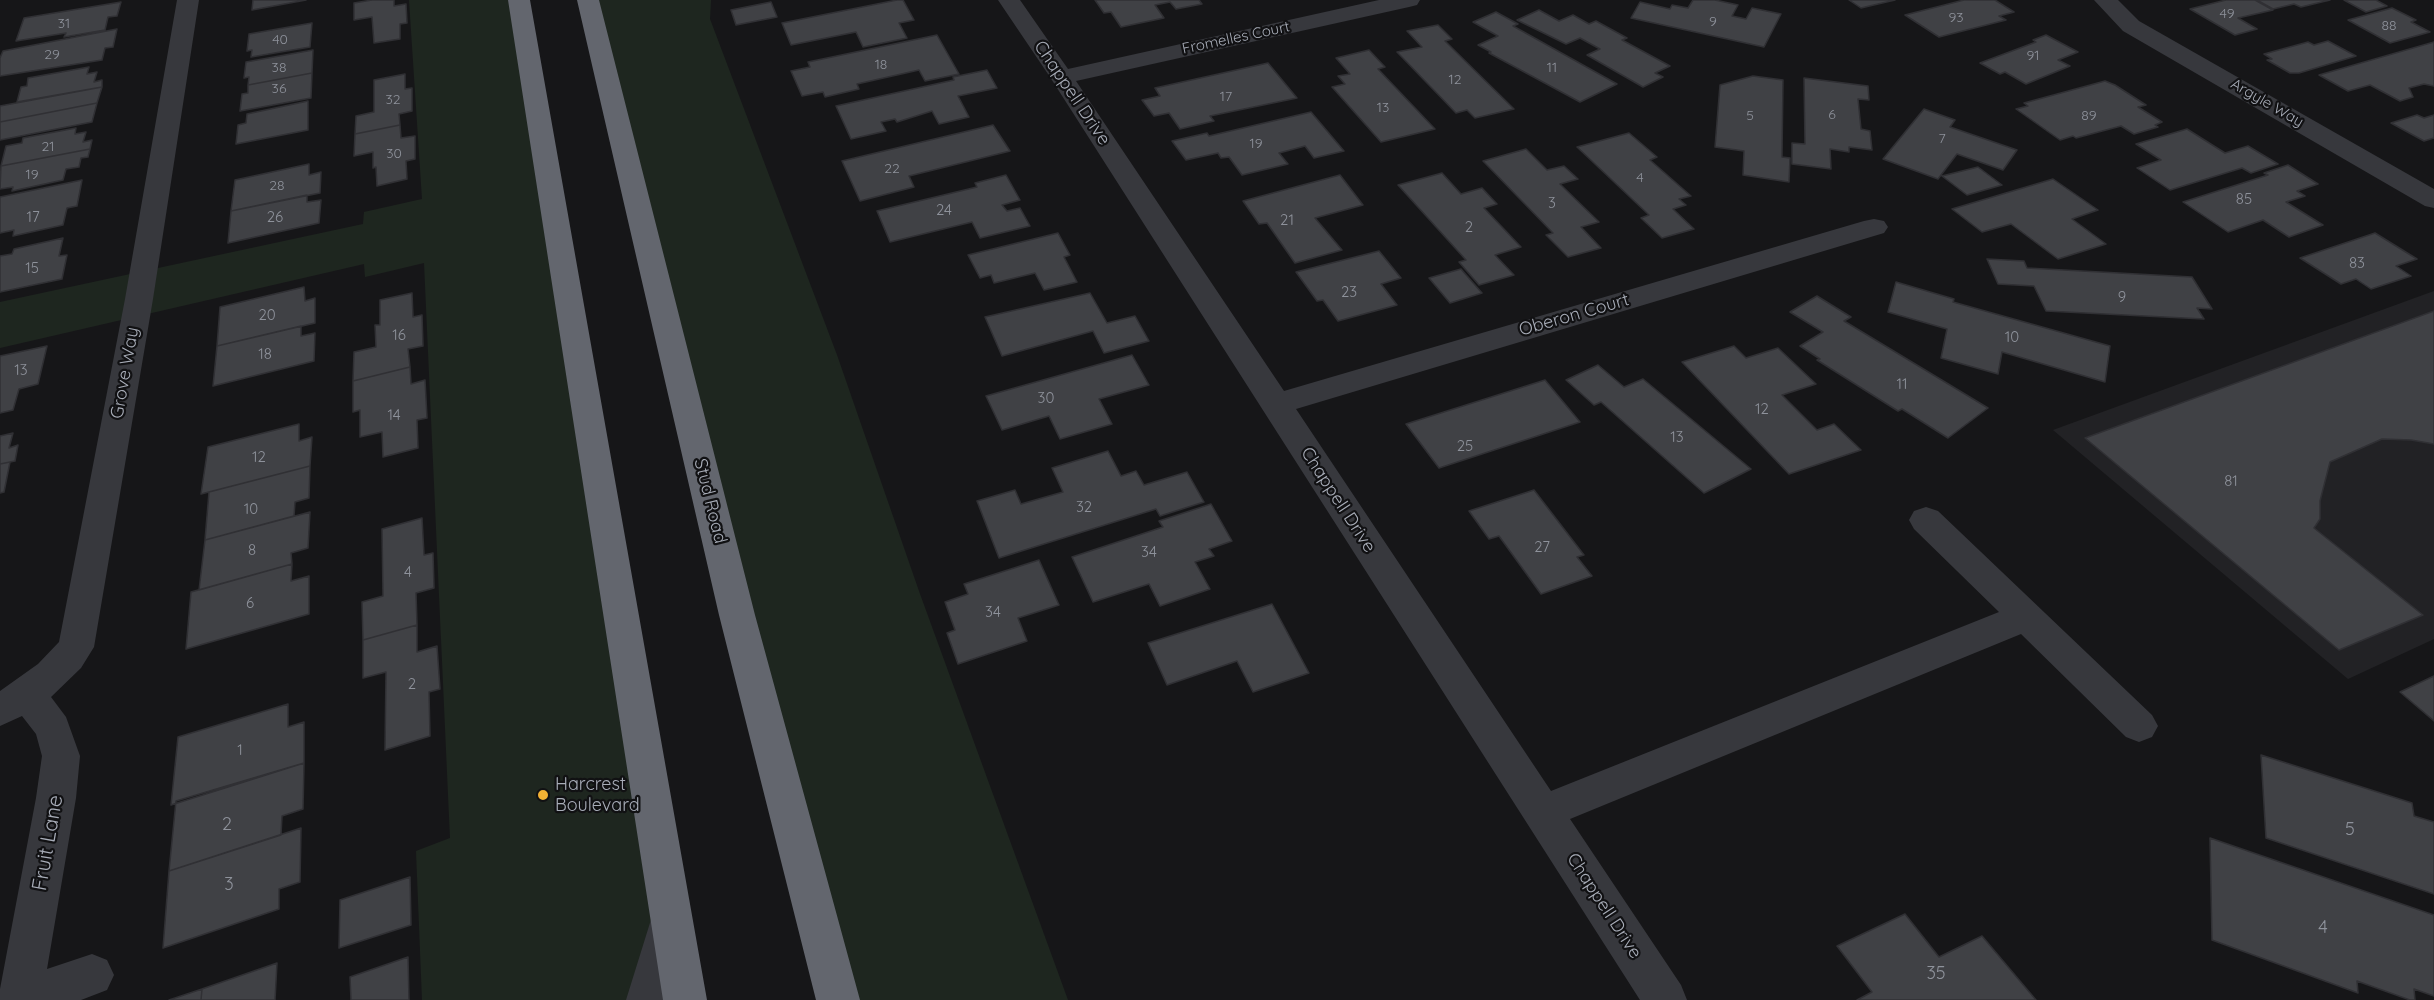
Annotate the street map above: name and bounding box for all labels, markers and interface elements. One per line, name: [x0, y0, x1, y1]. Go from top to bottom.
house number: 49: [2220, 6, 2234, 22]
house number: 93: [1948, 10, 1964, 26]
house number: 9: [1709, 14, 1717, 30]
house number: 31: [58, 16, 70, 32]
street label: Fromelles Court: [1181, 18, 1291, 58]
house number: 88: [2381, 18, 2397, 34]
house number: 40: [272, 32, 288, 48]
street label: Chappell Drive: [1029, 37, 1115, 149]
house number: 29: [44, 47, 60, 63]
house number: 91: [2026, 48, 2040, 64]
house number: 18: [875, 57, 887, 73]
house number: 38: [272, 60, 286, 76]
house number: 11: [1547, 60, 1557, 76]
house number: 12: [1449, 72, 1461, 88]
street label: Argyle Way: [2227, 75, 2307, 131]
house number: 36: [272, 81, 286, 97]
house number: 17: [1220, 89, 1232, 105]
house number: 32: [385, 92, 401, 108]
house number: 13: [1377, 100, 1389, 116]
house number: 6: [1828, 107, 1836, 123]
house number: 5: [1746, 108, 1754, 124]
house number: 89: [2081, 108, 2097, 124]
house number: 7: [1938, 131, 1946, 147]
house number: 19: [1250, 136, 1262, 152]
house number: 21: [42, 139, 54, 155]
house number: 30: [386, 146, 402, 162]
house number: 22: [884, 161, 900, 177]
house number: 19: [26, 167, 38, 183]
house number: 4: [1636, 170, 1644, 186]
house number: 28: [269, 178, 285, 194]
house number: 85: [2236, 190, 2252, 208]
house number: 3: [1548, 194, 1556, 212]
house number: 24: [936, 201, 952, 219]
house number: 17: [26, 208, 40, 226]
house number: 26: [267, 208, 283, 226]
house number: 21: [1280, 211, 1294, 229]
house number: 2: [1465, 218, 1473, 236]
house number: 83: [2349, 254, 2365, 272]
house number: 15: [25, 259, 39, 277]
house number: 23: [1341, 283, 1357, 301]
house number: 9: [2118, 288, 2126, 306]
street label: Oberon Court: [1516, 289, 1632, 341]
house number: 20: [258, 306, 276, 324]
street label: Grove Way: [106, 325, 144, 421]
house number: 16: [392, 326, 406, 344]
house number: 10: [2005, 328, 2019, 346]
house number: 18: [258, 345, 272, 363]
house number: 13: [14, 361, 28, 379]
house number: 11: [1896, 375, 1908, 393]
house number: 30: [1038, 389, 1054, 407]
house number: 12: [1755, 400, 1769, 418]
house number: 14: [387, 406, 401, 424]
house number: 13: [1670, 428, 1684, 446]
house number: 25: [1457, 437, 1473, 455]
street label: Chappell Drive: [1296, 443, 1380, 557]
house number: 12: [252, 448, 266, 466]
street label: Stud Road: [689, 456, 731, 546]
house number: 81: [2224, 472, 2238, 490]
house number: 32: [1076, 498, 1092, 516]
house number: 10: [244, 500, 258, 518]
house number: 27: [1534, 538, 1550, 556]
house number: 8: [248, 541, 256, 559]
house number: 34: [1141, 543, 1157, 561]
house number: 4: [404, 563, 412, 581]
house number: 6: [246, 594, 254, 612]
house number: 34: [985, 603, 1001, 621]
house number: 2: [408, 675, 416, 693]
house number: 1: [237, 741, 243, 759]
place label: Harcrest Boulevard: [555, 774, 640, 816]
marker: Harcrest Boulevard: [536, 788, 550, 802]
street label: Fruit Lane: [27, 793, 69, 893]
house number: 2: [222, 814, 232, 836]
house number: 5: [2345, 819, 2355, 841]
street label: Chappell Drive: [1562, 849, 1646, 963]
house number: 3: [224, 874, 234, 896]
house number: 4: [2318, 917, 2328, 939]
house number: 35: [1926, 963, 1946, 985]

